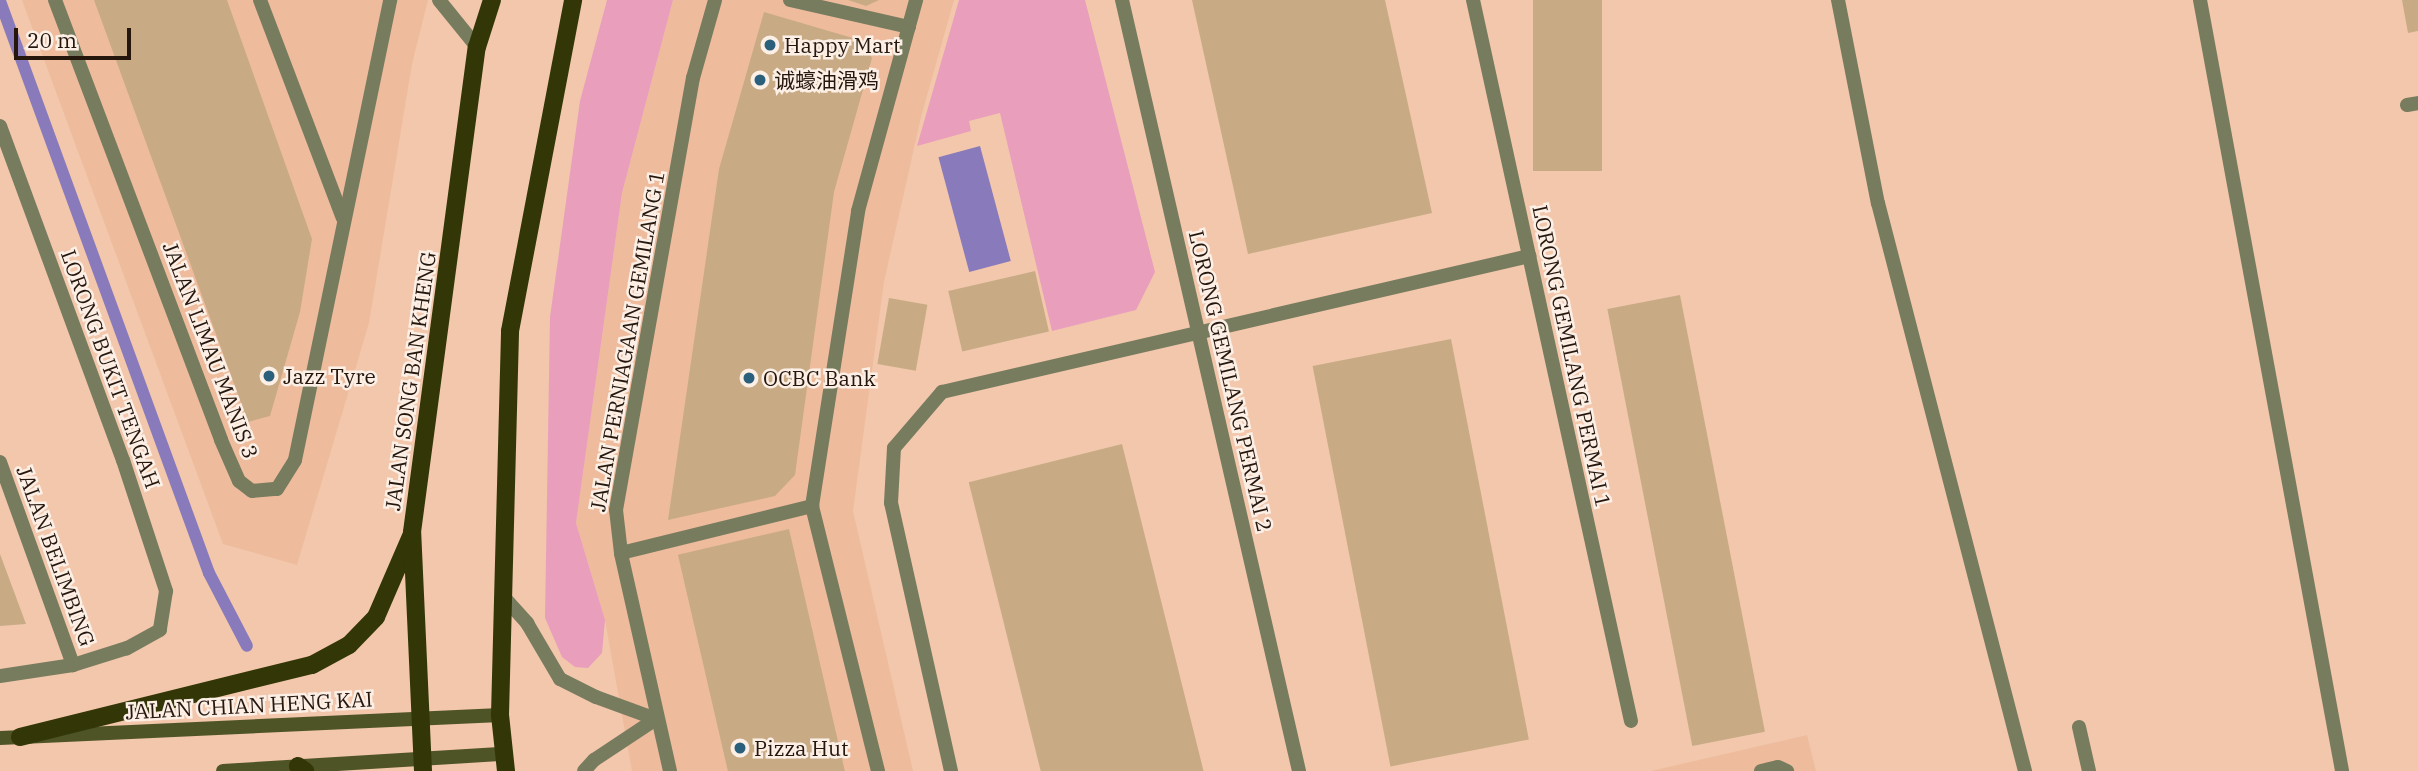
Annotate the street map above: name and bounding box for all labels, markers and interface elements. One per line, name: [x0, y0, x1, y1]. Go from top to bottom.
scale bar: [18, 14, 135, 58]
text: 20 m: [27, 26, 77, 54]
place label: Happy Mart: [784, 32, 900, 58]
marker: Happy Mart: [762, 37, 778, 53]
place label: 诚蠔油滑鸡: [774, 67, 879, 93]
marker: 诚蠔油滑鸡: [752, 72, 768, 88]
street label: JALAN PERNIAGAAN GEMILANG 1: [585, 169, 669, 513]
street label: LORONG GEMILANG PERMAI 1: [1528, 203, 1616, 509]
street label: LORONG GEMILANG PERMAI 2: [1184, 228, 1278, 534]
street label: JALAN LIMAU MANIS 3: [158, 238, 264, 462]
street label: LORONG BUKIT TENGAH: [56, 246, 166, 492]
street label: JALAN SONG BAN KHENG: [379, 250, 441, 512]
place label: Jazz Tyre: [283, 363, 376, 389]
place label: OCBC Bank: [763, 365, 876, 391]
marker: Jazz Tyre: [261, 368, 277, 384]
marker: OCBC Bank: [741, 370, 757, 386]
street label: JALAN BELIMBING: [12, 462, 100, 650]
street label: JALAN CHIAN HENG KAI: [125, 686, 373, 724]
place label: Pizza Hut: [754, 735, 848, 761]
marker: Pizza Hut: [732, 740, 748, 756]

